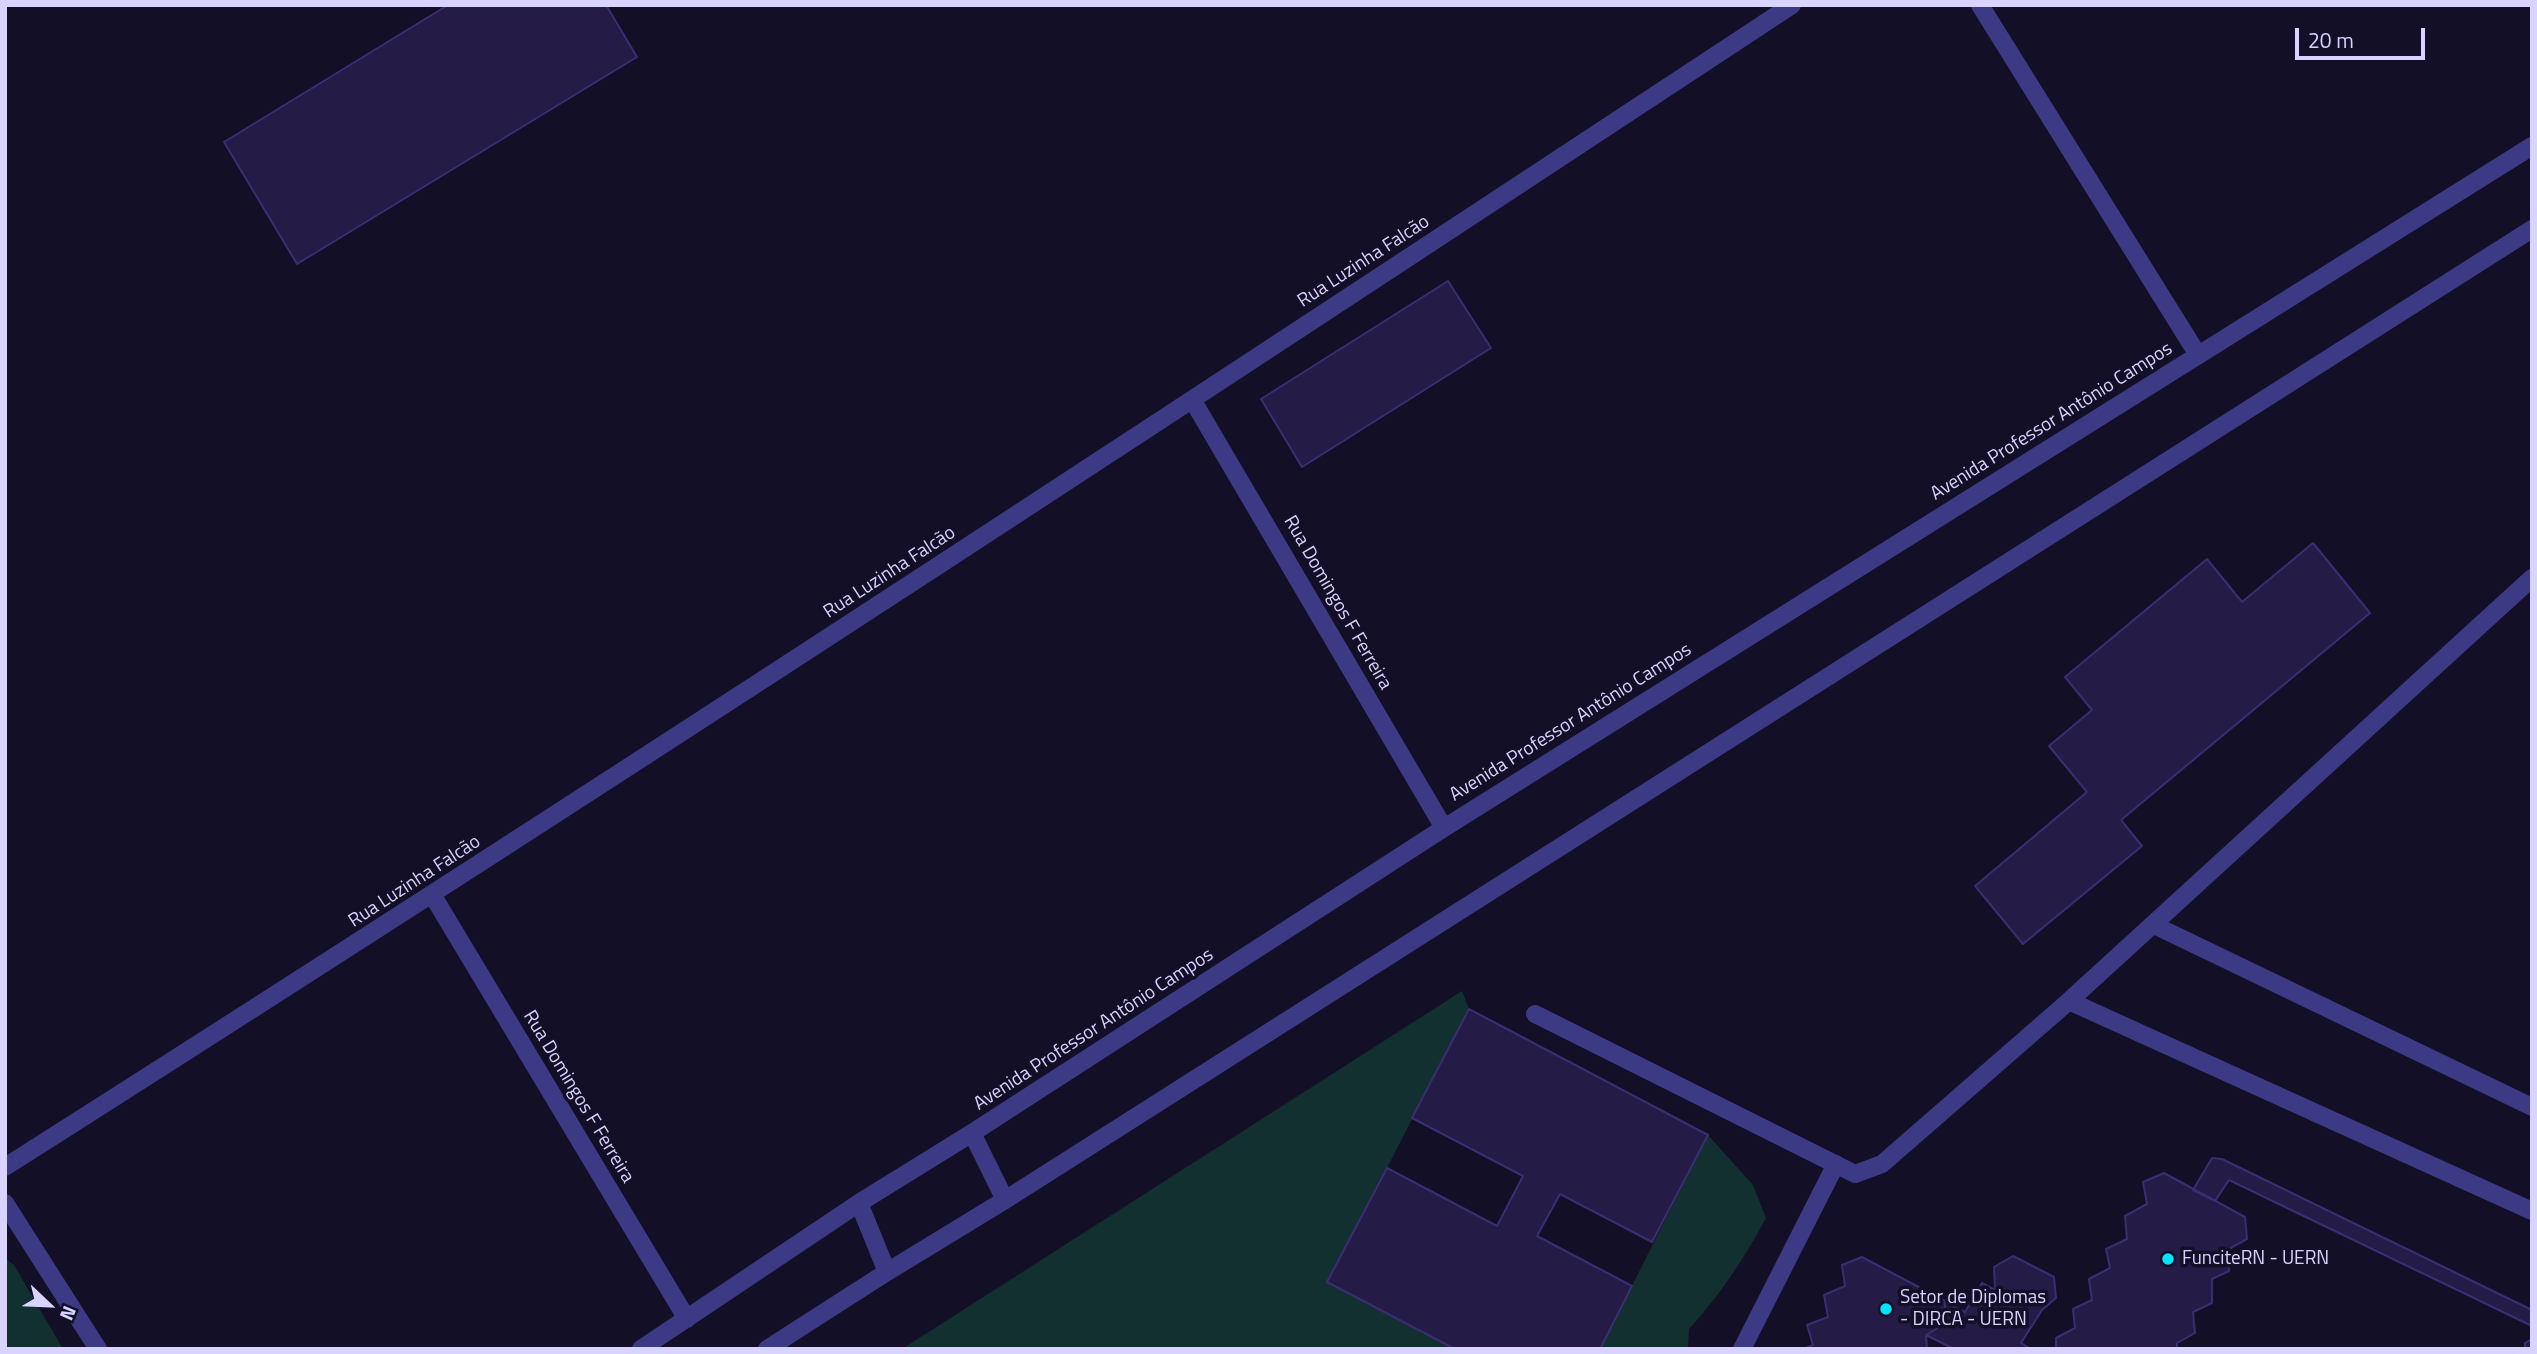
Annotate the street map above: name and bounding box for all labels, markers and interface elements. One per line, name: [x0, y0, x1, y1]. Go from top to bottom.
scale bar: [2299, 14, 2428, 58]
text: 20 m: [2308, 24, 2354, 56]
street label: Rua Luzinha Falcão: [1294, 211, 1434, 313]
street label: Avenida Professor Antônio Campos: [1927, 338, 2177, 506]
street label: Rua Domingos F Ferreira: [1278, 512, 1396, 694]
street label: Rua Luzinha Falcão: [820, 522, 960, 624]
street label: Avenida Professor Antônio Campos: [1446, 639, 1696, 807]
street label: Rua Luzinha Falcão: [345, 831, 485, 933]
street label: Avenida Professor Antônio Campos: [970, 944, 1218, 1116]
street label: Rua Domingos F Ferreira: [517, 1007, 639, 1187]
place label: FunciteRN - UERN: [2182, 1248, 2329, 1270]
marker: FunciteRN - UERN: [2160, 1251, 2176, 1267]
north arrow: [14, 1270, 84, 1340]
place label: Setor de Diplomas - DIRCA - UERN: [1900, 1287, 2046, 1331]
marker: Setor de Diplomas - DIRCA - UERN: [1878, 1301, 1894, 1317]
text: N: [53, 1302, 85, 1325]

